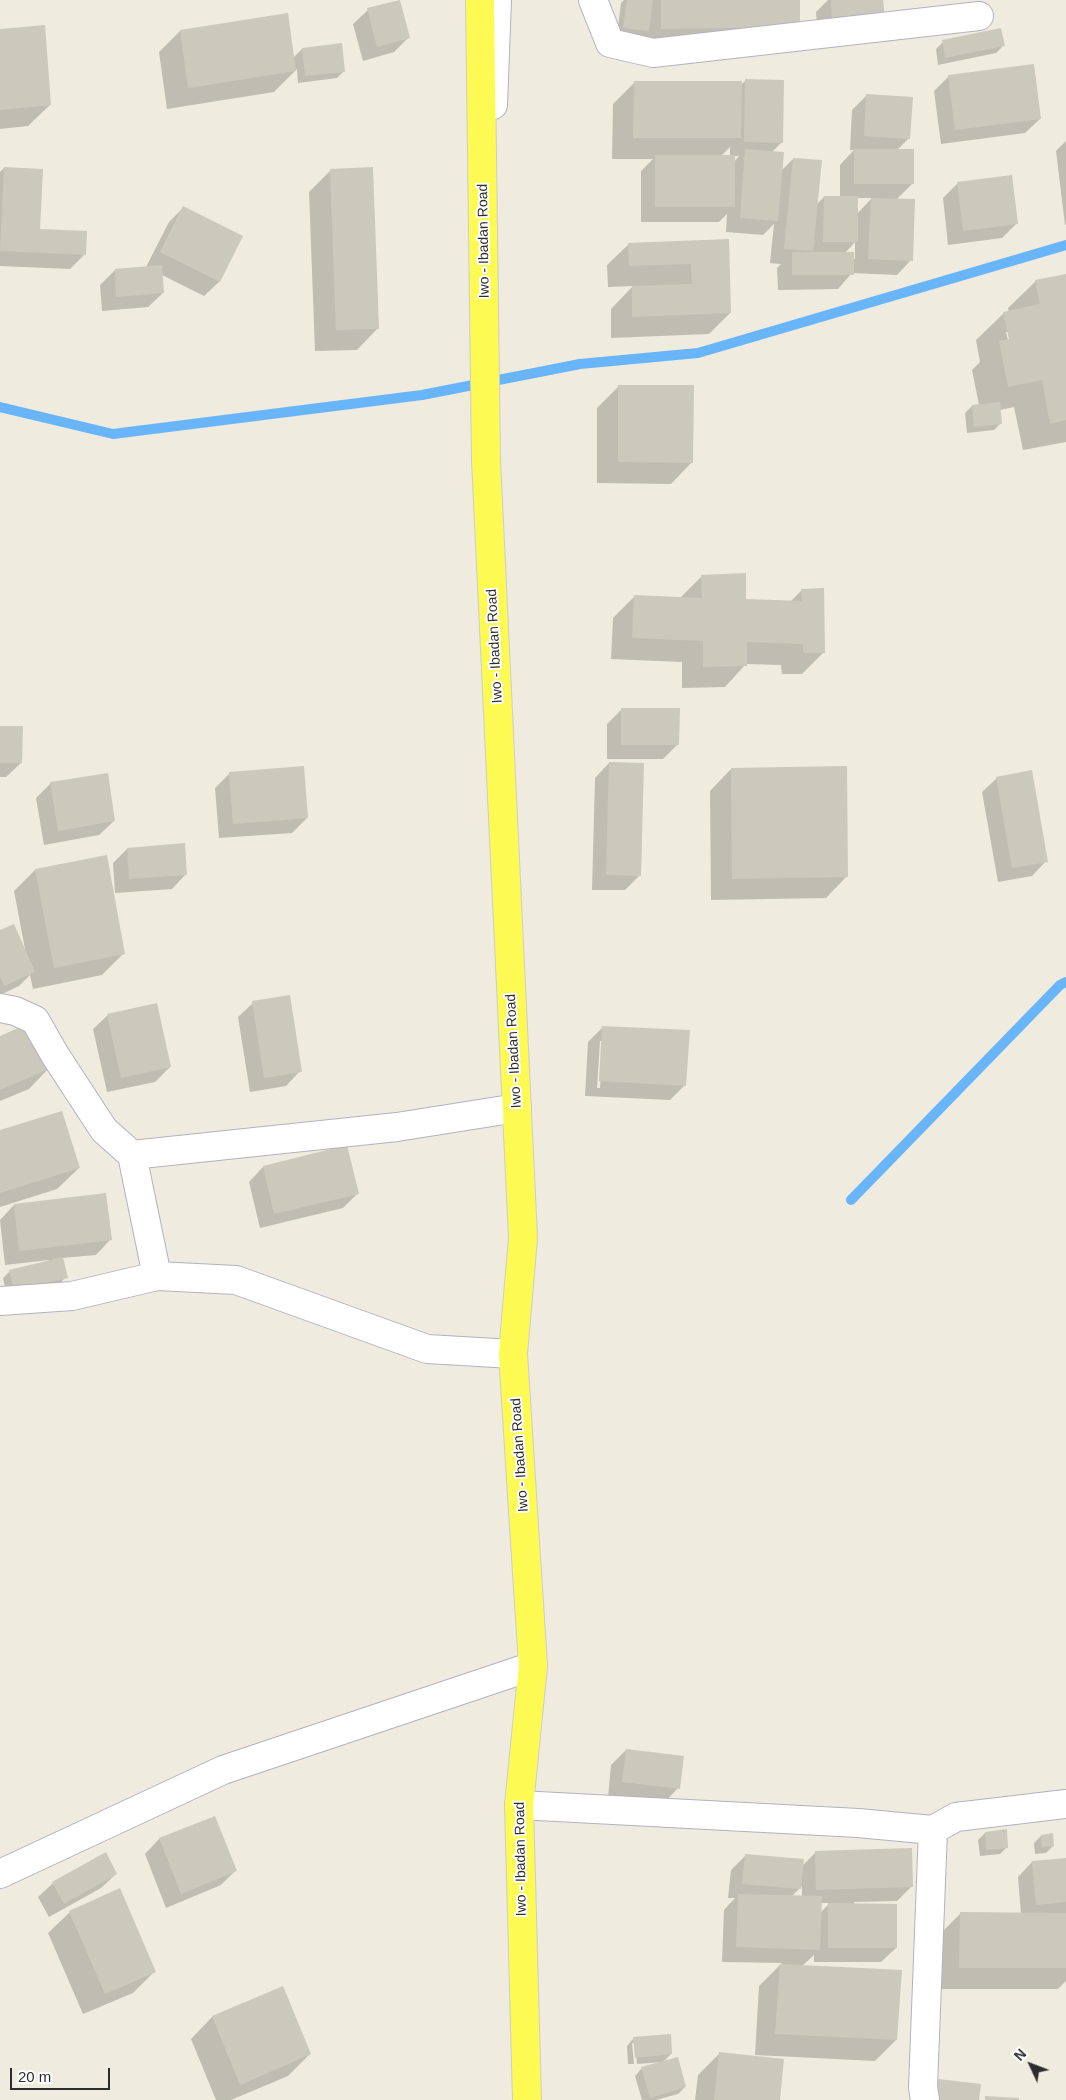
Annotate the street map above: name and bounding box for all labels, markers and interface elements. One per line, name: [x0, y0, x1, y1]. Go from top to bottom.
street label: Iwo - Ibadan Road: [475, 184, 493, 298]
street label: Iwo - Ibadan Road: [484, 588, 506, 704]
street label: Iwo - Ibadan Road: [503, 993, 525, 1109]
street label: Iwo - Ibadan Road: [508, 1397, 532, 1513]
street label: Iwo - Ibadan Road: [512, 1802, 530, 1916]
north arrow: [1006, 2040, 1056, 2090]
text: N: [1011, 2046, 1029, 2064]
scale bar: [12, 2058, 112, 2090]
text: 20 m: [18, 2068, 51, 2085]

